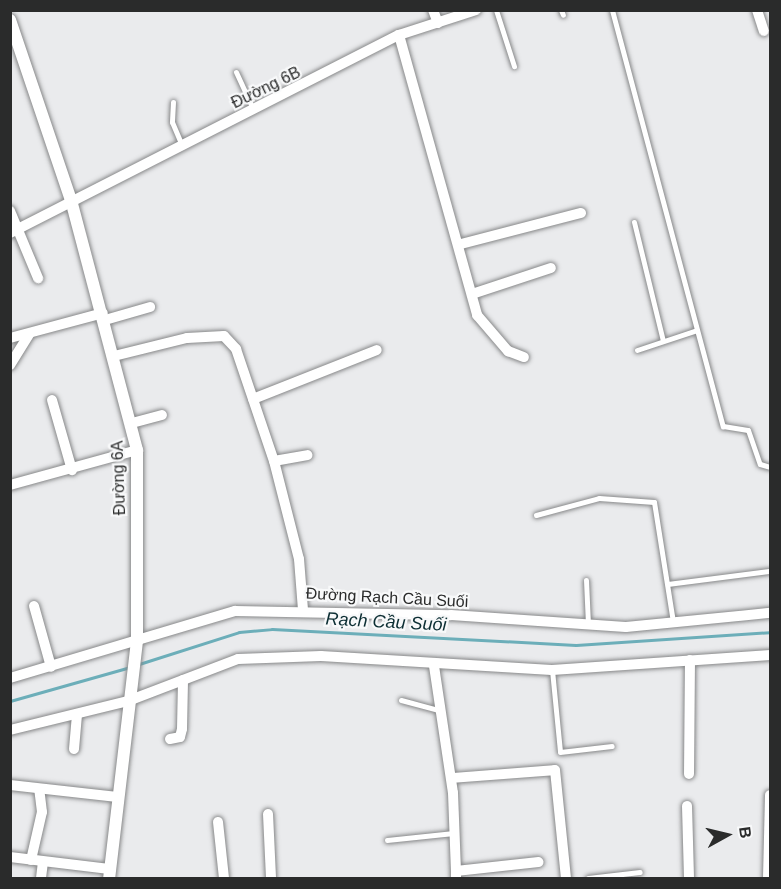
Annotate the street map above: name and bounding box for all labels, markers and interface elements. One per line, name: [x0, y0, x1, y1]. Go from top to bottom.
street label: Đường 6B: [228, 63, 304, 113]
street label: Đường 6A: [108, 440, 130, 516]
street label: Đường Rạch Cầu Suối: [305, 584, 469, 612]
water label: Rạch Cầu Suối: [325, 608, 447, 636]
north arrow: [697, 805, 757, 865]
text: B: [736, 826, 755, 839]

